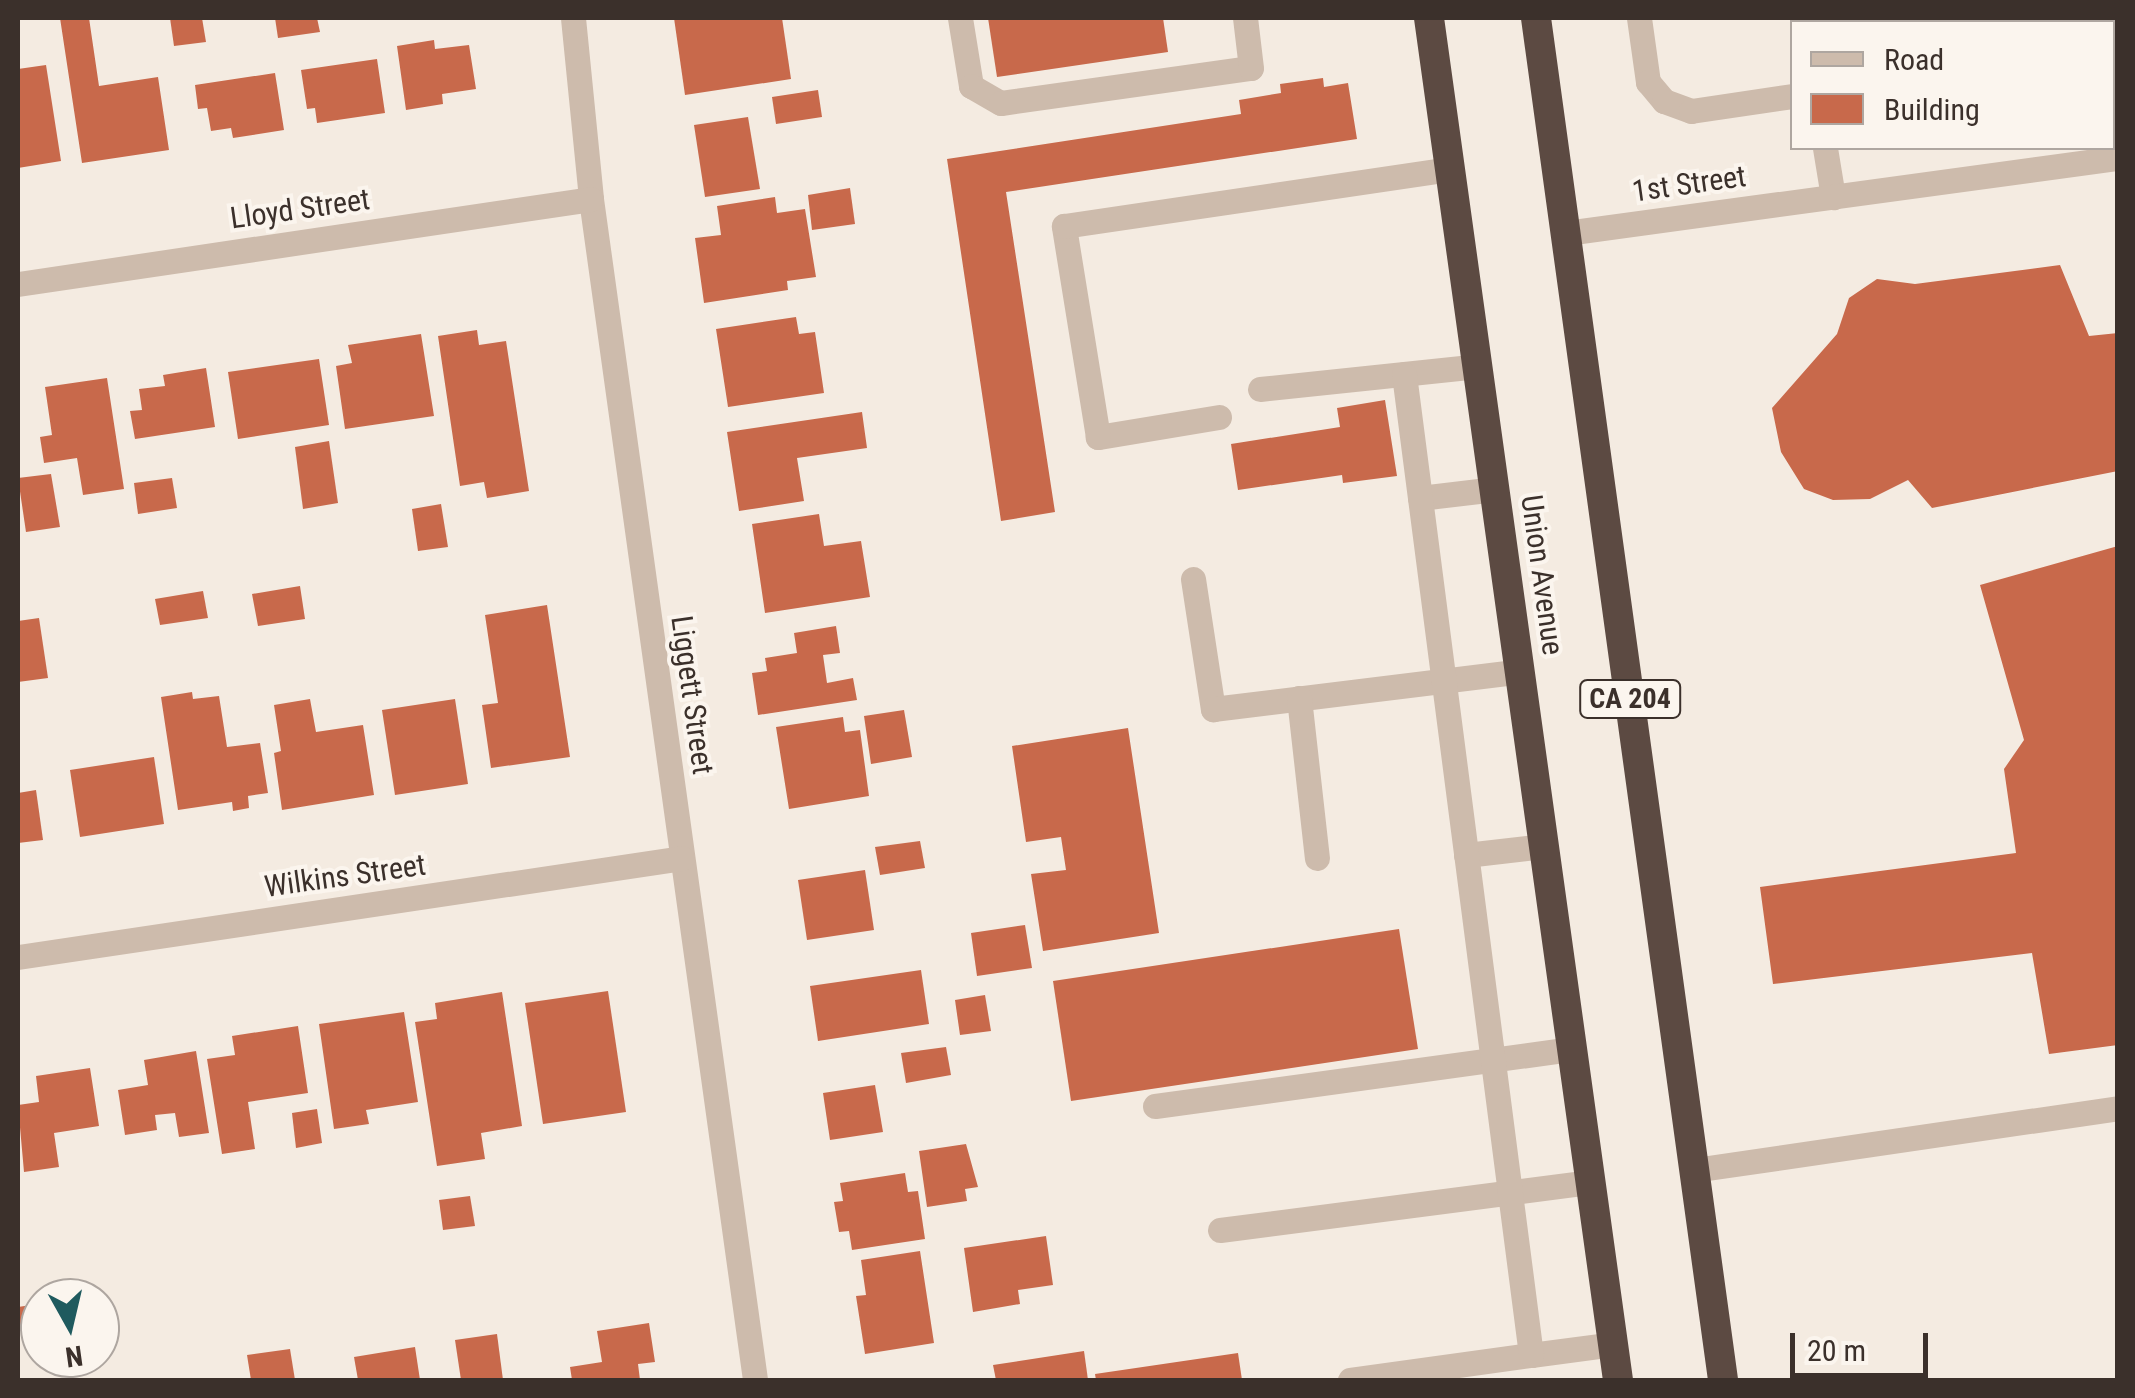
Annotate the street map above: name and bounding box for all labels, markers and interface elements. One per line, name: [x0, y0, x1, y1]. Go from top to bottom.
legend: [1790, 20, 2115, 150]
text: Road: [1884, 42, 1944, 77]
text: Building: [1884, 92, 1980, 127]
street label: 1st Street: [1630, 158, 1748, 210]
street label: Lloyd Street: [228, 181, 372, 237]
street label: Union Avenue: [1513, 493, 1571, 657]
street label: Liggett Street: [663, 613, 721, 777]
road number: CA 204: [1578, 676, 1682, 722]
street label: Wilkins Street: [262, 847, 428, 905]
north arrow: [20, 1278, 120, 1378]
scale bar: [1795, 1313, 1932, 1375]
text: 20 m: [1807, 1333, 1866, 1368]
text: N: [63, 1339, 85, 1374]

